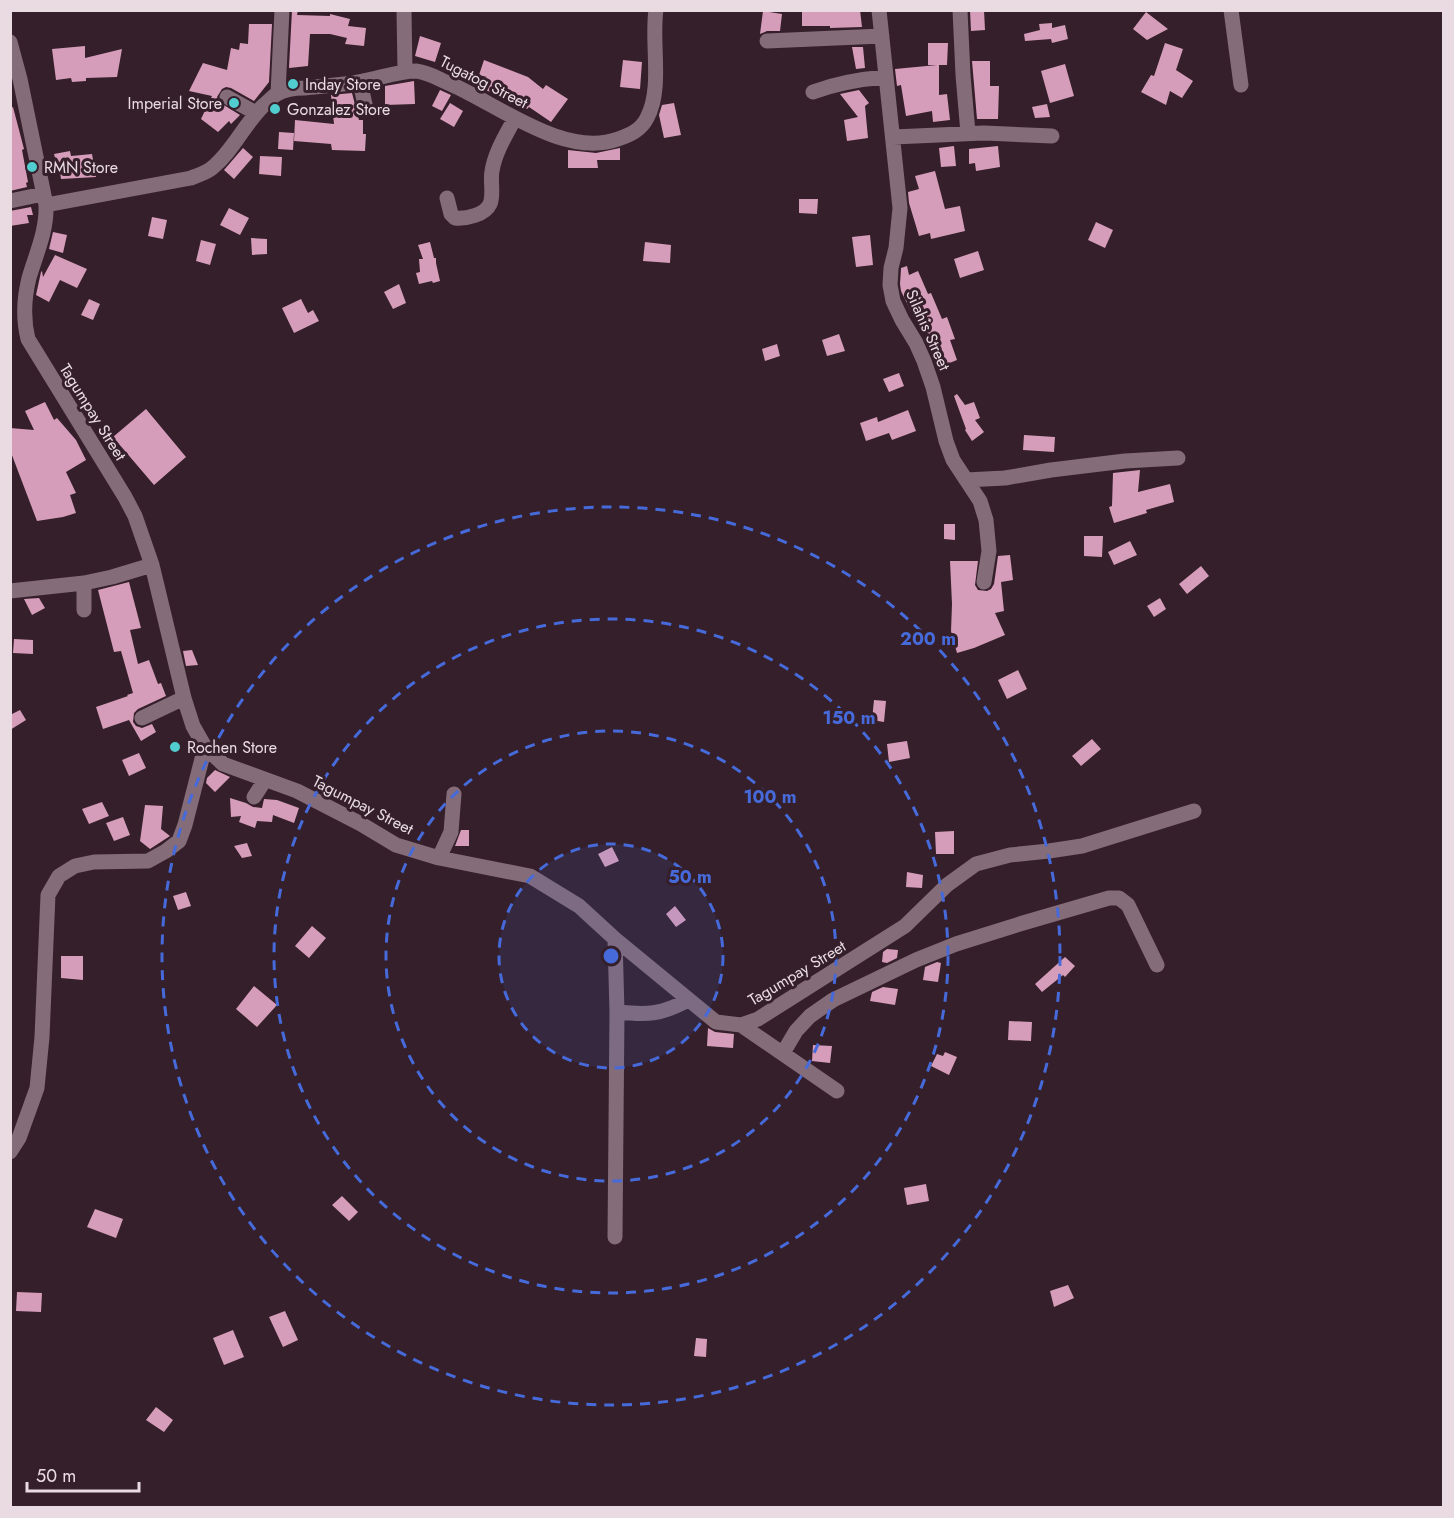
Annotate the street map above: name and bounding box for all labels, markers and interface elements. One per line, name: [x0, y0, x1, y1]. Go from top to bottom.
street label: Tugatog Street: [436, 50, 532, 114]
place label: Inday Store: [305, 73, 381, 96]
marker: Inday Store: [286, 77, 300, 91]
place label: Imperial Store: [128, 92, 222, 115]
marker: Imperial Store: [227, 96, 241, 110]
place label: Gonzalez Store: [287, 98, 390, 121]
marker: Gonzalez Store: [268, 102, 282, 116]
place label: RMN Store: [44, 156, 118, 179]
marker: RMN Store: [25, 160, 39, 174]
street label: Silahis Street: [900, 286, 956, 374]
street label: Tagumpay Street: [54, 359, 132, 465]
text: 200 m: [900, 626, 956, 652]
text: 150 m: [823, 705, 875, 731]
place label: Rochen Store: [187, 736, 277, 759]
marker: Rochen Store: [168, 740, 182, 754]
street label: Tagumpay Street: [309, 770, 417, 840]
text: 100 m: [743, 784, 797, 810]
text: 50 m: [668, 864, 712, 890]
street label: Tagumpay Street: [744, 935, 850, 1011]
centre of rings: [601, 946, 621, 966]
scale bar: [27, 1455, 140, 1493]
text: 50 m: [36, 1463, 76, 1489]

